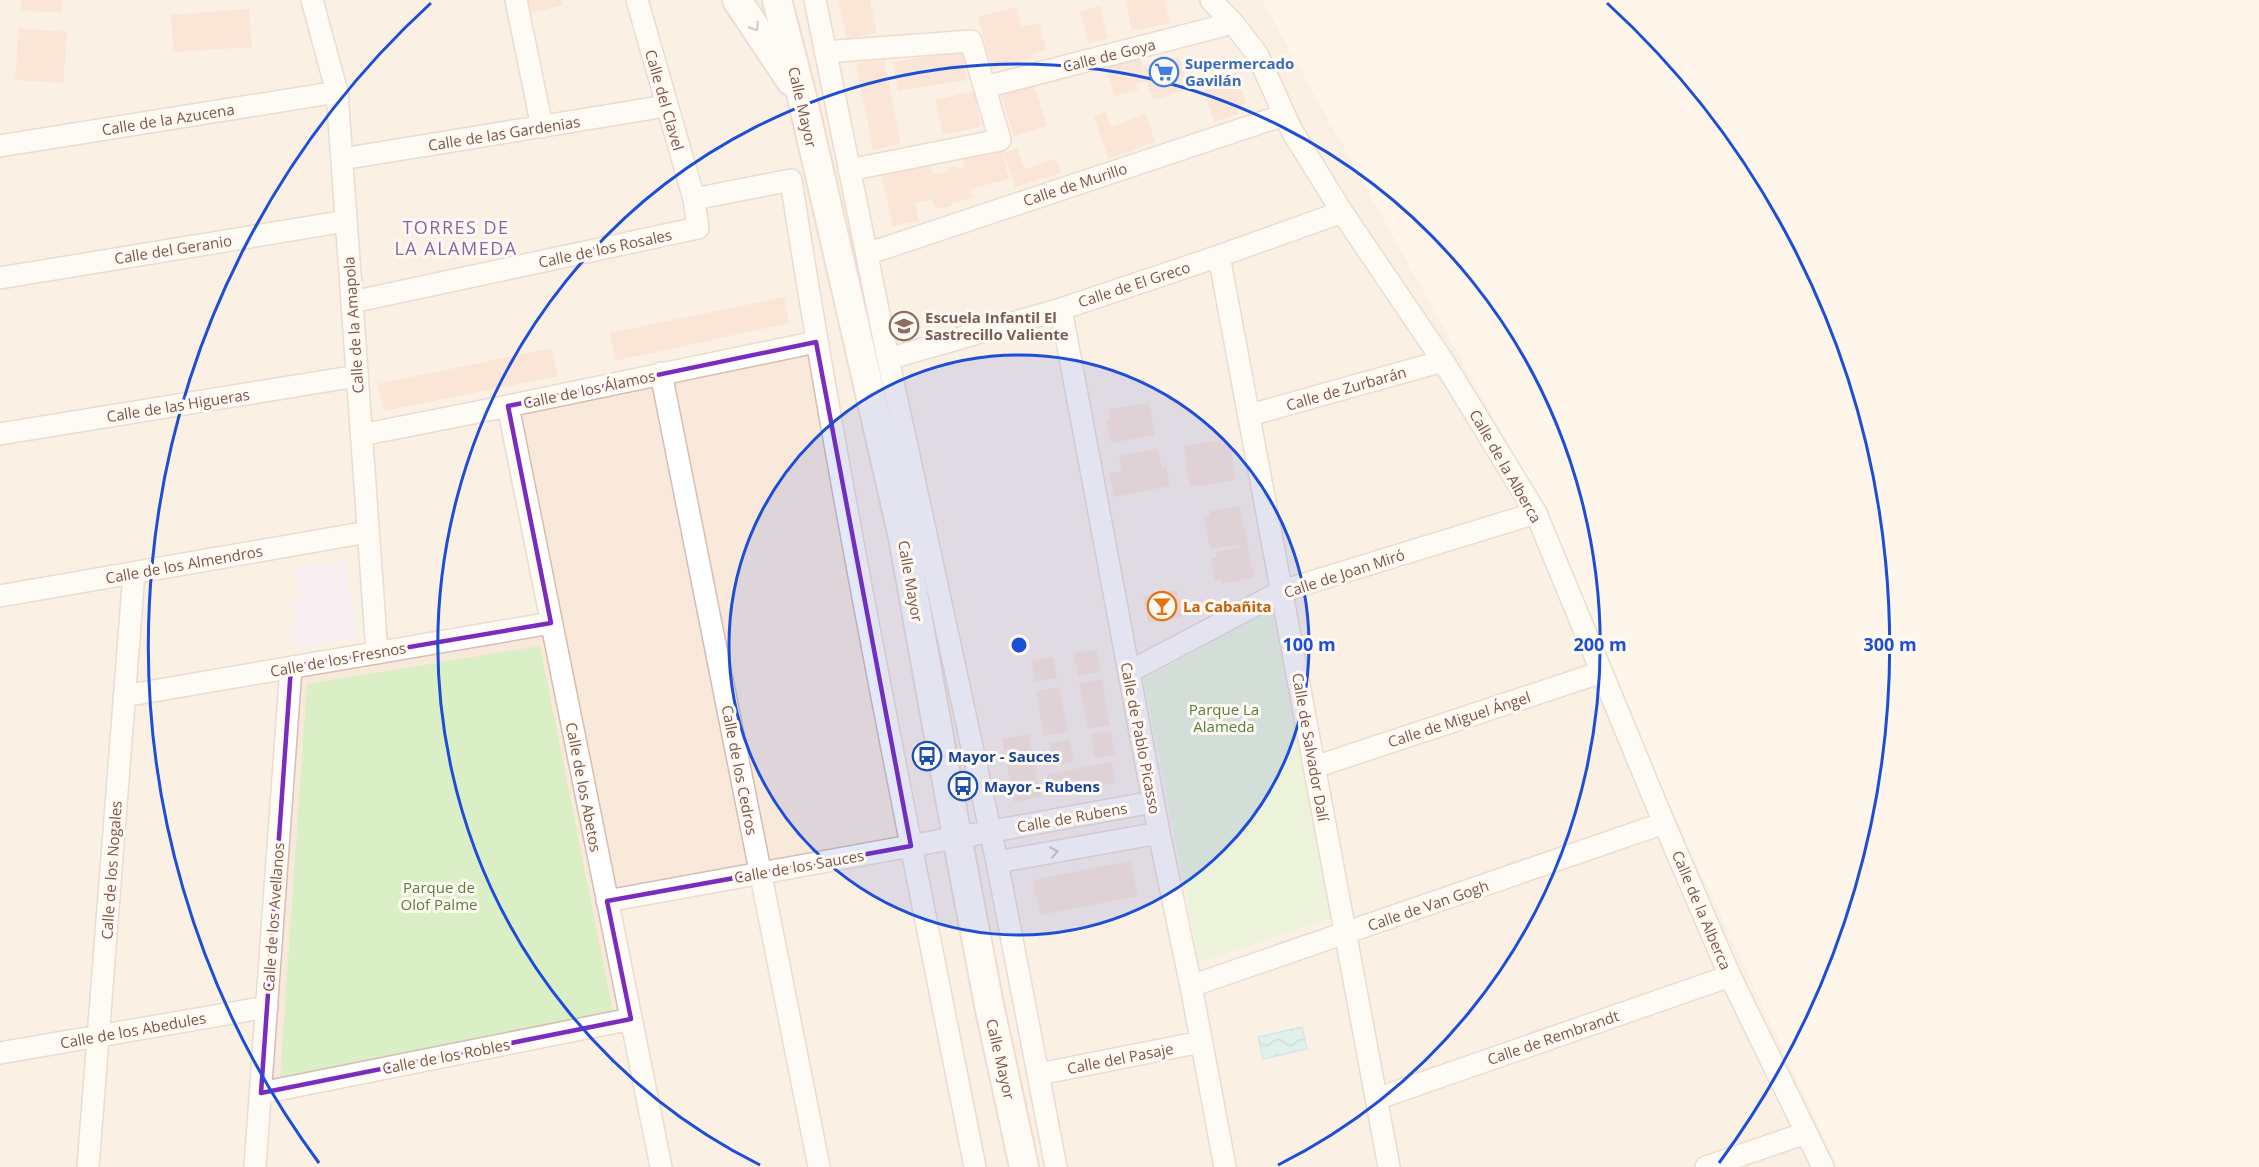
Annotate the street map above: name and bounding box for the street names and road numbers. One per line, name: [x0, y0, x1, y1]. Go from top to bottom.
street label: Calle de Goya: [1061, 34, 1157, 76]
street label: Calle del Clavel: [641, 47, 689, 153]
street label: Calle Mayor: [784, 65, 822, 149]
street label: Calle de la Azucena: [100, 99, 236, 139]
street label: Calle de las Gardenias: [426, 111, 582, 155]
street label: Calle de Murillo: [1020, 158, 1130, 210]
street label: Calle de los Rosales: [536, 224, 674, 272]
street label: Calle del Geranio: [113, 230, 233, 268]
street label: Calle de la Amapola: [338, 256, 368, 394]
street label: Calle de El Greco: [1075, 256, 1193, 312]
street label: Calle de Zurbarán: [1284, 361, 1408, 415]
street label: Calle de los Álamos: [521, 365, 657, 413]
street label: Calle de las Higueras: [105, 384, 251, 426]
street label: Calle de la Alberca: [1465, 406, 1547, 526]
street label: Calle Mayor: [894, 539, 928, 623]
street label: Calle de los Almendros: [104, 540, 264, 588]
street label: Calle de Joan Miró: [1281, 544, 1407, 602]
street label: Calle de los Fresnos: [268, 637, 408, 681]
street label: Calle de Pablo Picasso: [1116, 660, 1166, 816]
street label: Calle de Salvador Dalí: [1288, 671, 1334, 824]
street label: Calle de Miguel Ángel: [1385, 686, 1533, 752]
street label: Calle de los Cedros: [718, 703, 762, 837]
street label: Calle de los Abetos: [562, 720, 606, 854]
street label: Calle de Rubens: [1015, 797, 1129, 837]
street label: Calle de los Nogales: [96, 800, 126, 940]
street label: Calle de los Avellanos: [258, 842, 288, 992]
street label: Calle de los Sauces: [732, 845, 866, 887]
street label: Calle de la Alberca: [1668, 847, 1736, 973]
street label: Calle de Van Gogh: [1365, 875, 1491, 935]
street label: Calle de Rembrandt: [1484, 1005, 1622, 1069]
street label: Calle de los Abedules: [58, 1007, 208, 1053]
street label: Calle Mayor: [982, 1017, 1020, 1101]
street label: Calle de los Robles: [380, 1034, 512, 1078]
street label: Calle del Pasaje: [1065, 1038, 1175, 1078]

